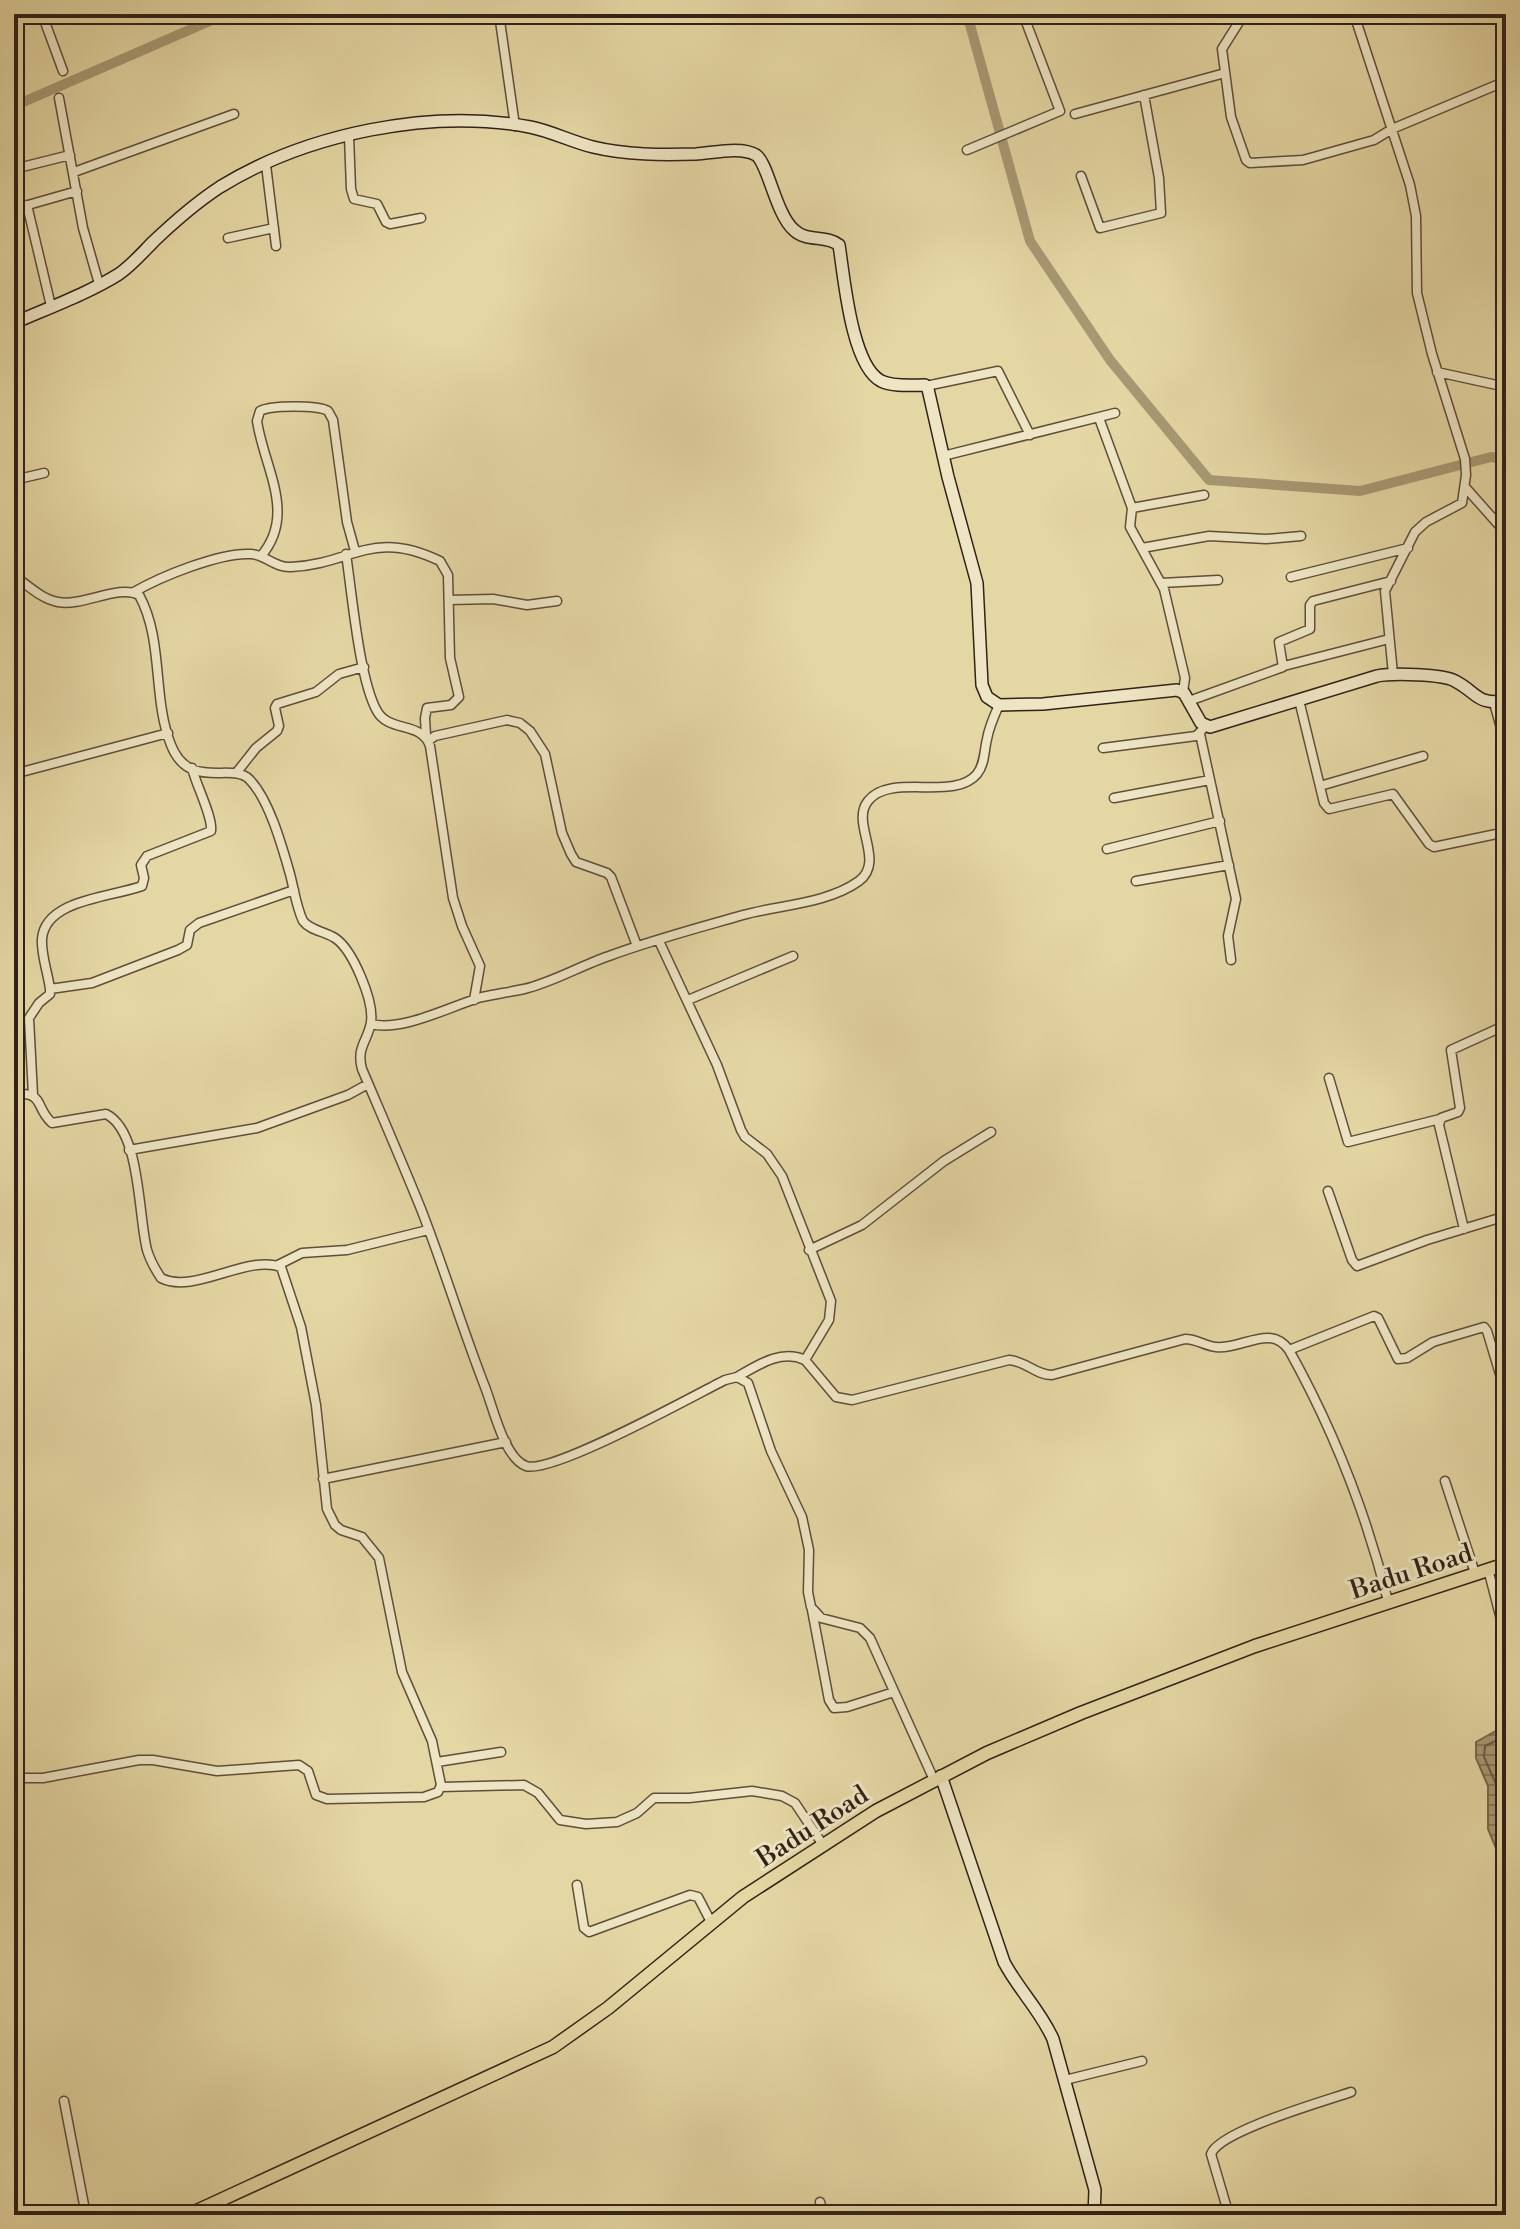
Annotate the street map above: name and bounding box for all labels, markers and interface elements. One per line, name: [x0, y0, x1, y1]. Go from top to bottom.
street label: Badu Road: [1345, 1537, 1477, 1607]
street label: Badu Road: [750, 1779, 875, 1875]

